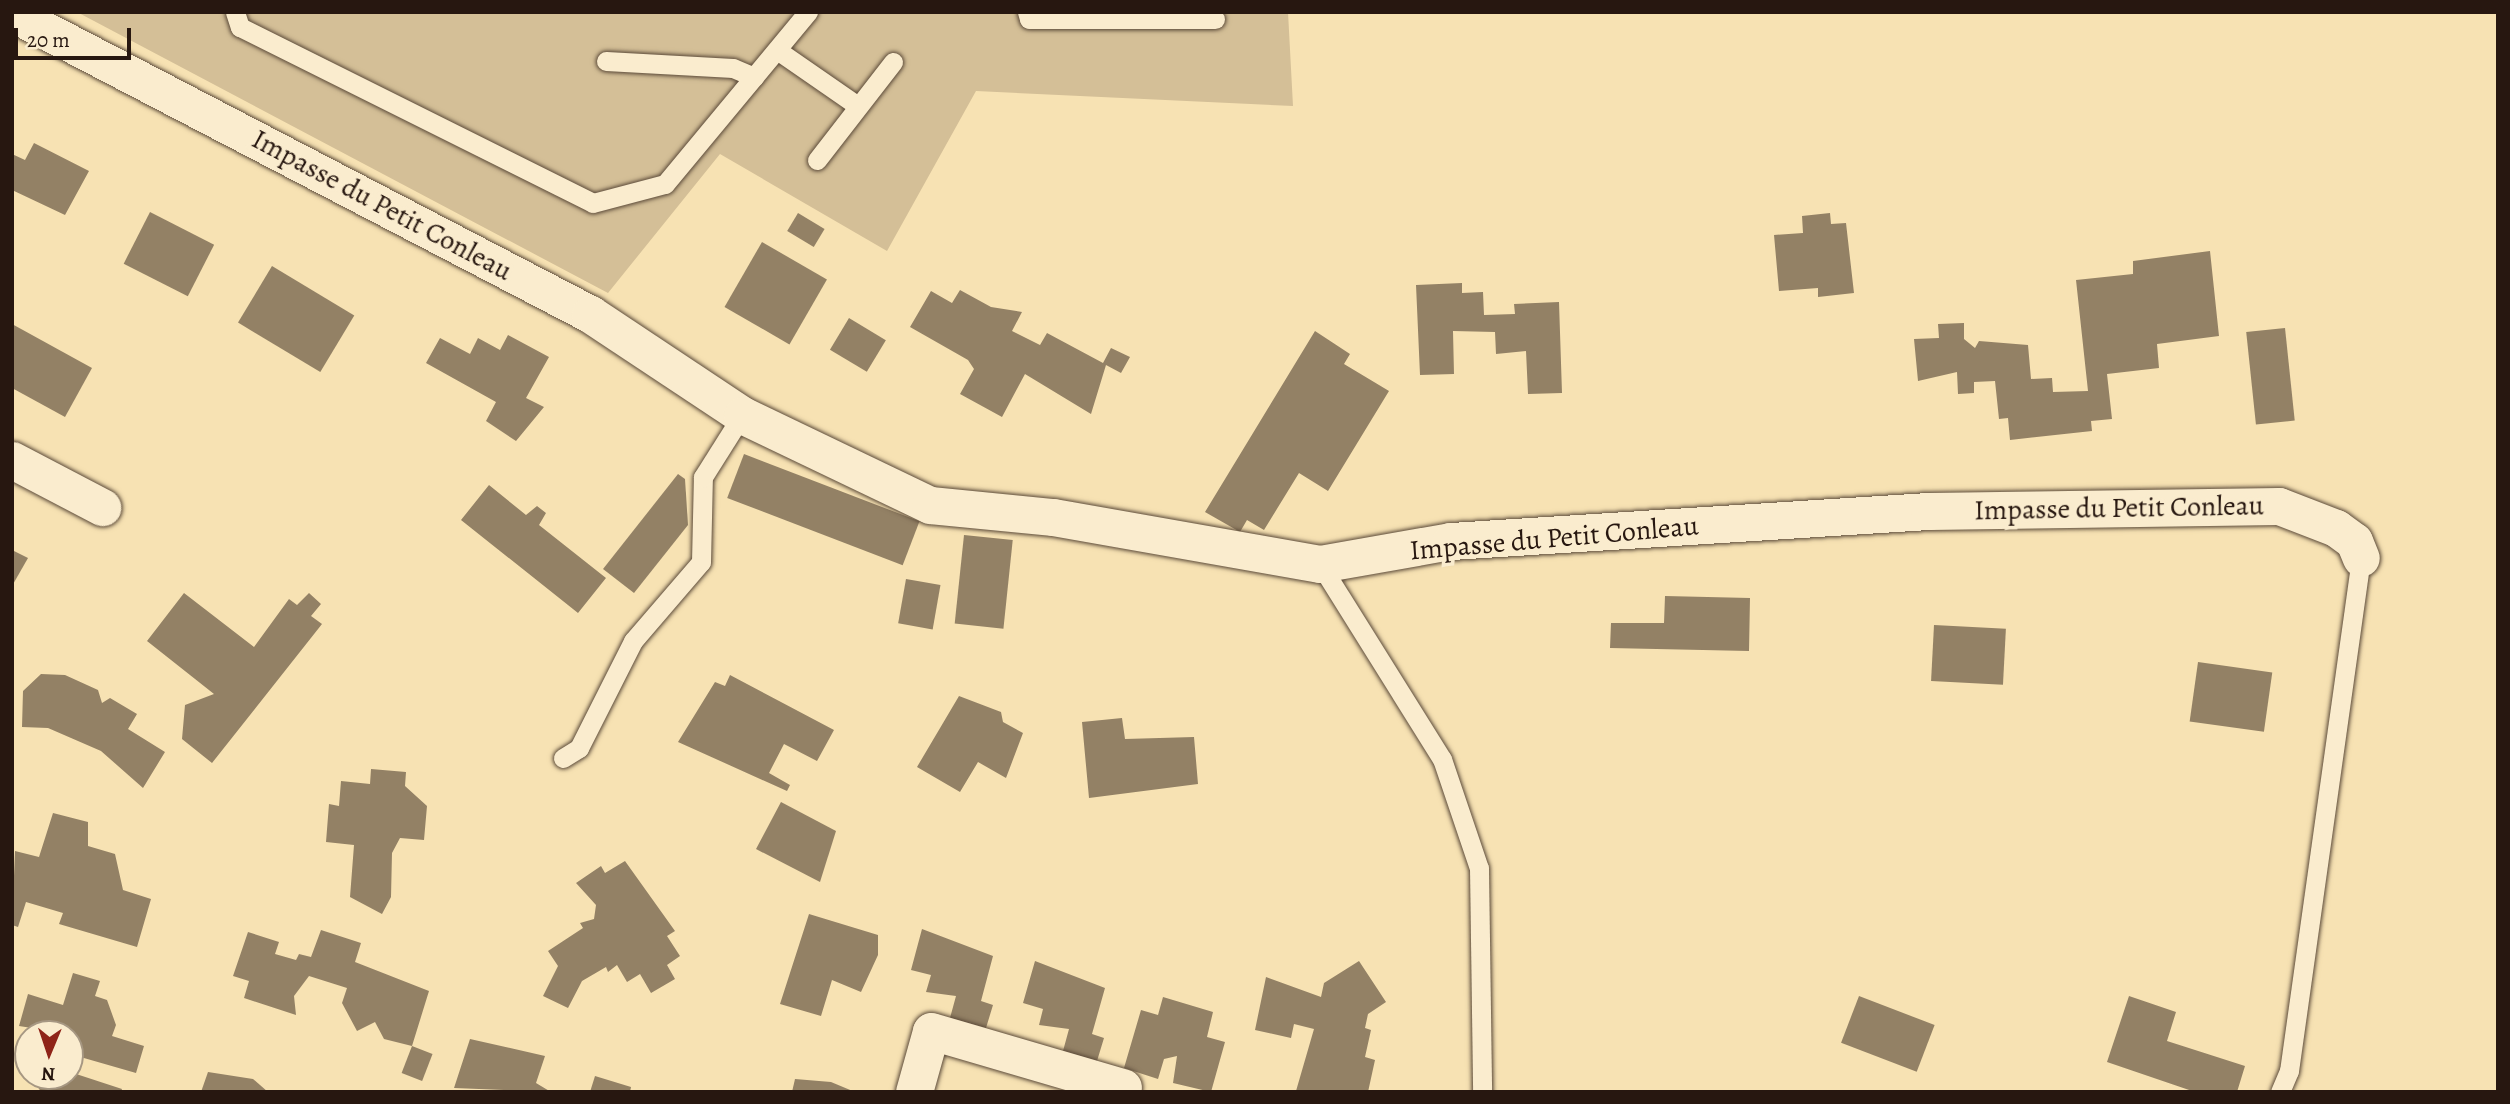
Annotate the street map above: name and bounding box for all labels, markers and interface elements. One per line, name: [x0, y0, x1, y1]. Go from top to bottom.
scale bar: [18, 14, 135, 58]
text: 20 m: [27, 26, 70, 54]
street label: Impasse du Petit Conleau: [246, 122, 518, 288]
street label: Impasse du Petit Conleau: [1974, 489, 2264, 527]
street label: Impasse du Petit Conleau: [1408, 509, 1700, 567]
north arrow: [14, 1020, 84, 1090]
text: N: [41, 1061, 56, 1087]

